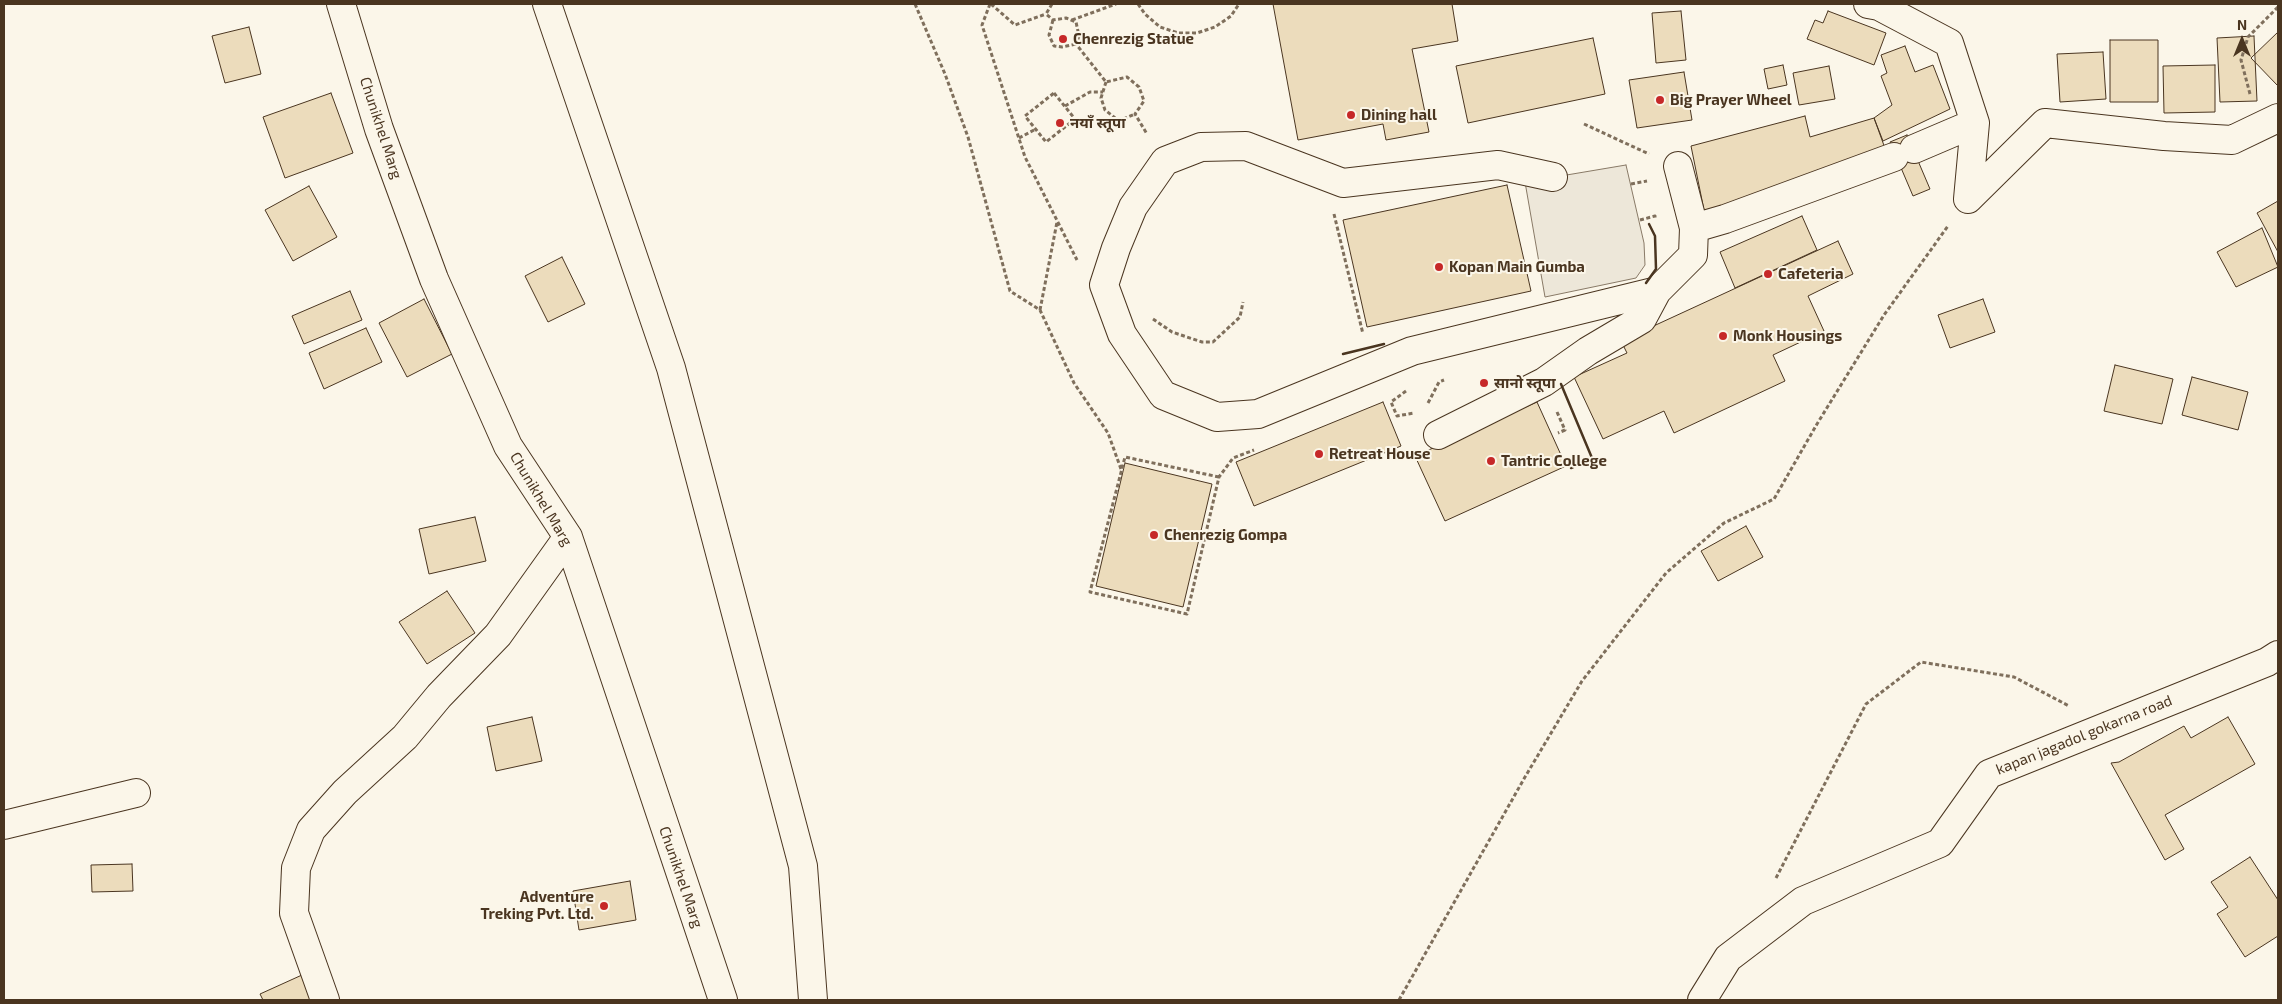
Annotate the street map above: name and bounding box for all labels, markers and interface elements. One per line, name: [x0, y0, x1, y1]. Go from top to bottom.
north arrow: [2217, 15, 2267, 65]
text: N: [2237, 16, 2247, 33]
place label: Chenrezig Statue: [1073, 30, 1194, 48]
marker: Chenrezig Statue: [1057, 33, 1069, 45]
street label: Chunikhel Marg: [356, 75, 406, 181]
place label: Big Prayer Wheel: [1670, 91, 1792, 109]
marker: Big Prayer Wheel: [1654, 94, 1666, 106]
place label: Dining hall: [1361, 106, 1437, 124]
marker: Dining hall: [1345, 109, 1357, 121]
place label: नयाँ स्तूपा: [1070, 114, 1126, 132]
marker: नयाँ स्तूपा: [1054, 117, 1066, 129]
place label: Kopan Main Gumba: [1449, 258, 1585, 276]
marker: Kopan Main Gumba: [1433, 261, 1445, 273]
place label: Cafeteria: [1778, 265, 1844, 283]
marker: Cafeteria: [1762, 268, 1774, 280]
place label: Monk Housings: [1733, 327, 1842, 345]
marker: Monk Housings: [1717, 330, 1729, 342]
place label: सानो स्तूपा: [1494, 374, 1556, 392]
marker: सानो स्तूपा: [1478, 377, 1490, 389]
place label: Retreat House: [1329, 445, 1430, 463]
marker: Retreat House: [1313, 448, 1325, 460]
street label: Chunikhel Marg: [506, 449, 576, 549]
place label: Tantric College: [1501, 452, 1607, 470]
marker: Tantric College: [1485, 455, 1497, 467]
place label: Chenrezig Gompa: [1164, 526, 1287, 544]
marker: Chenrezig Gompa: [1148, 529, 1160, 541]
street label: kapan jagadol gokarna road: [1993, 691, 2175, 779]
street label: Chunikhel Marg: [655, 824, 707, 930]
place label: Adventure Treking Pvt. Ltd.: [481, 888, 594, 923]
marker: Adventure Treking Pvt. Ltd.: [598, 900, 610, 912]

